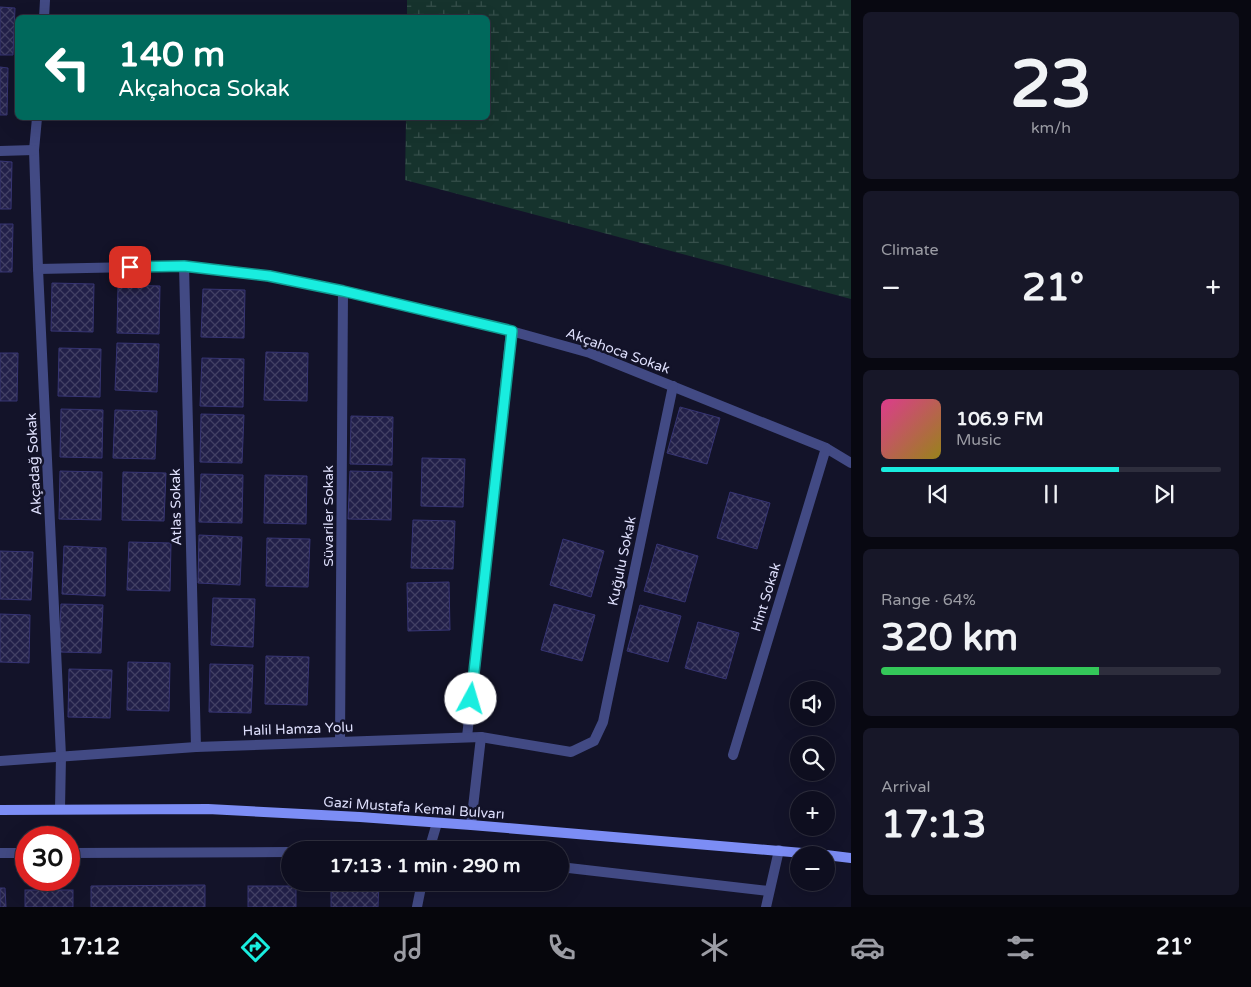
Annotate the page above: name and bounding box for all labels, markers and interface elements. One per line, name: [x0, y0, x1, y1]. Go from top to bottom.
text: 140 m: [118, 34, 225, 76]
icon: left: [35, 35, 100, 100]
text: 23: [1010, 46, 1092, 125]
text: Akçahoca Sokak: [118, 76, 290, 102]
text: km/h: [1031, 118, 1071, 138]
text: Climate: [881, 240, 939, 260]
pin: [109, 246, 151, 288]
icon: arrive: [116, 253, 144, 281]
text: 21°: [1022, 265, 1084, 311]
text: −: [881, 271, 901, 305]
text: +: [1205, 271, 1221, 305]
street label: Akçahoca Sokak: [564, 324, 673, 378]
text: 106.9 FM: [956, 408, 1044, 430]
street label: Akçadağ Sokak: [23, 412, 45, 516]
text: Music: [956, 430, 1001, 450]
street label: Süvariler Sokak: [320, 465, 337, 567]
street label: Atlas Sokak: [167, 468, 185, 546]
icon: previous: [924, 480, 952, 508]
icon: pause: [1037, 480, 1065, 508]
icon: next: [1150, 480, 1178, 508]
street label: Kuğulu Sokak: [604, 514, 640, 607]
street label: Hint Sokak: [747, 560, 785, 634]
text: Range · 64%: [881, 590, 976, 610]
text: 320 km: [881, 615, 1018, 661]
position arrow: [444, 672, 496, 724]
map controls: [790, 681, 835, 891]
button: sound: [790, 681, 835, 726]
street label: Halil Hamza Yolu: [242, 719, 354, 739]
button: search: [790, 736, 835, 781]
text: Arrival: [881, 777, 930, 797]
button: +: [790, 791, 835, 836]
street label: Gazi Mustafa Kemal Bulvarı: [323, 793, 505, 823]
text: 17:13: [881, 802, 986, 848]
speed limit sign: 30: [15, 826, 80, 891]
button: −: [790, 846, 835, 891]
text: 17:13 · 1 min · 290 m: [329, 855, 521, 877]
icon: directions: [238, 930, 273, 965]
icon: music: [391, 930, 426, 965]
icon: phone: [544, 930, 579, 965]
icon: climate: [697, 930, 732, 965]
icon: car: [850, 930, 885, 965]
icon: filters: [1003, 930, 1038, 965]
text: 17:12: [59, 934, 120, 960]
text: 21°: [1156, 934, 1192, 960]

